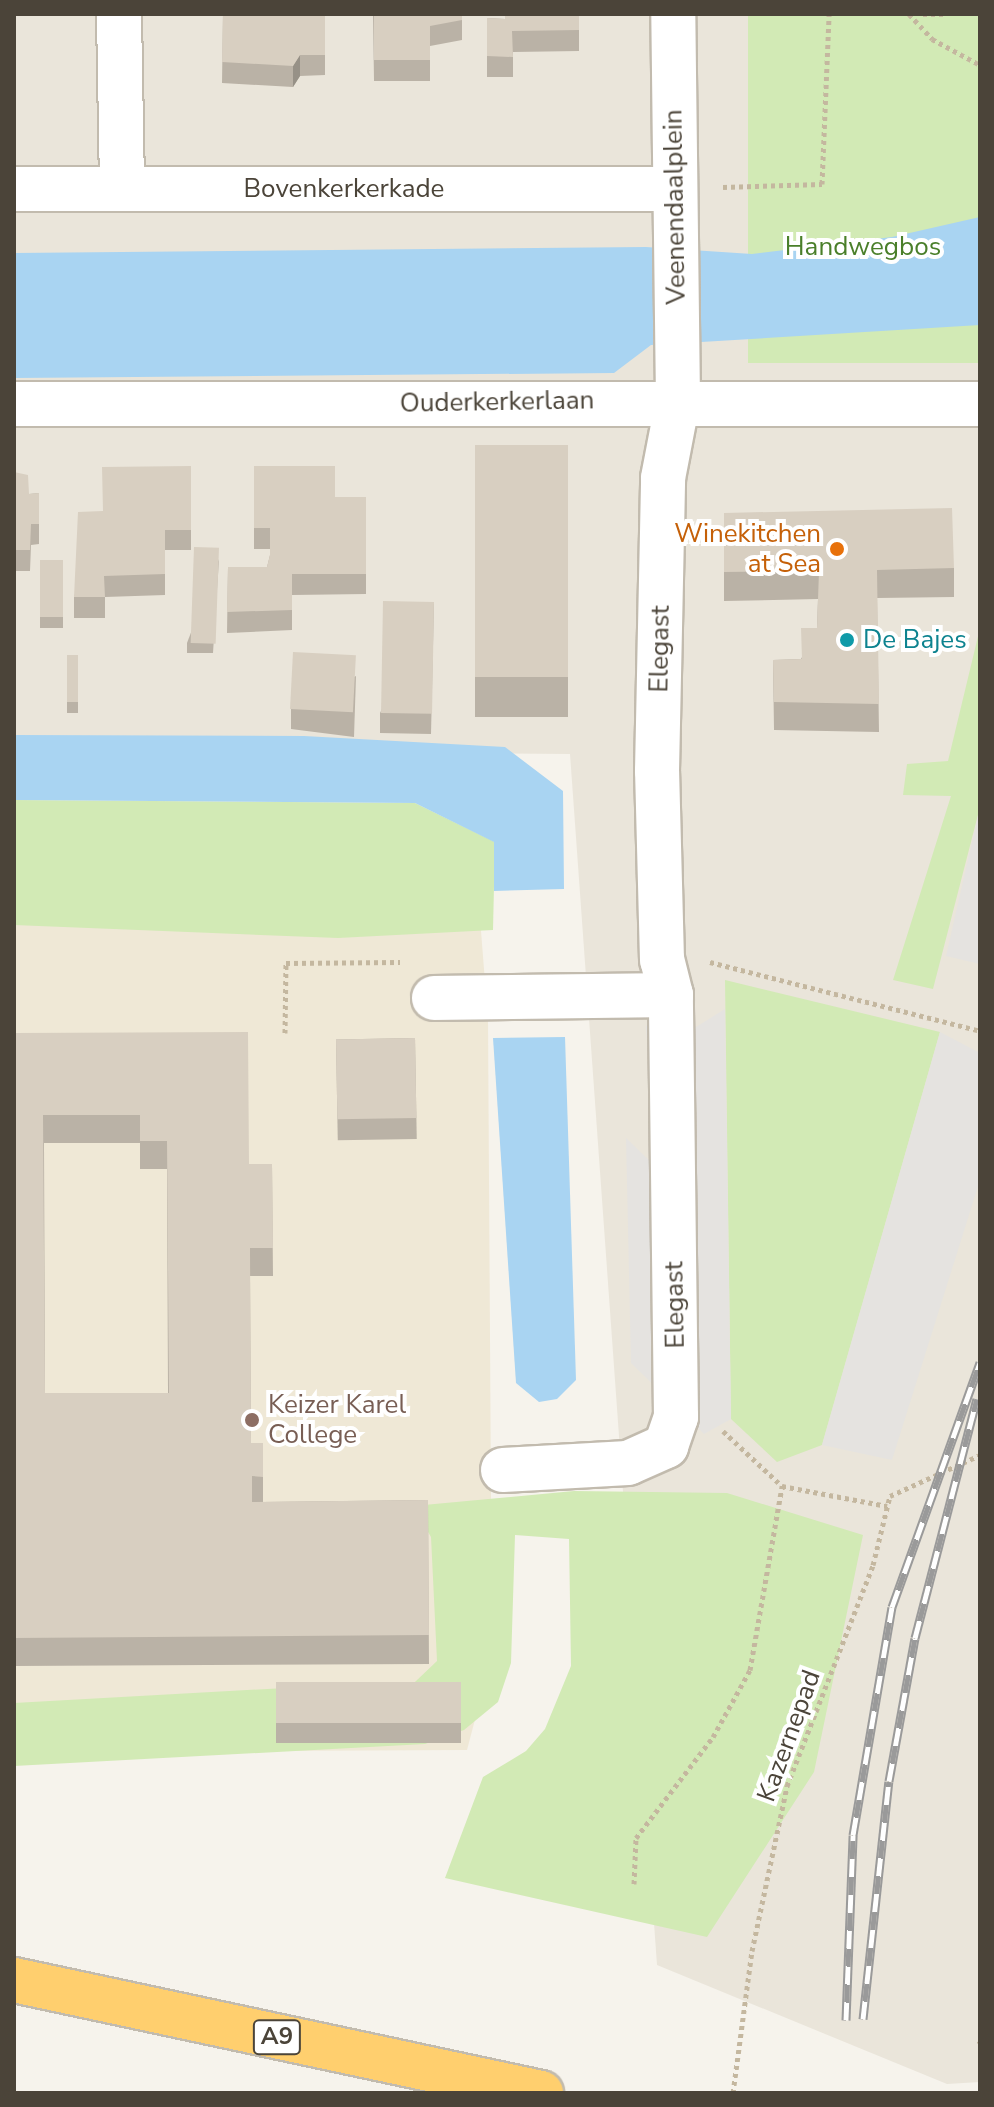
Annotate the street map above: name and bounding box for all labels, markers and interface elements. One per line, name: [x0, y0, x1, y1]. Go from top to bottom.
street label: Veenendaalplein: [658, 109, 692, 305]
street label: Bovenkerkerkade: [244, 173, 444, 205]
park label: Handwegbos: [785, 231, 941, 263]
street label: Ouderkerkerlaan: [400, 385, 594, 419]
place label: Winekitchen at Sea: [674, 518, 821, 580]
marker: Winekitchen at Sea: [828, 540, 846, 558]
street label: Elegast: [644, 605, 676, 693]
place label: De Bajes: [863, 624, 967, 656]
marker: De Bajes: [838, 631, 856, 649]
street label: Elegast: [659, 1261, 691, 1349]
place label: Keizer Karel College: [268, 1389, 406, 1450]
marker: Keizer Karel College: [243, 1411, 261, 1429]
street label: Kazernepad: [751, 1666, 827, 1806]
road number: A9: [251, 2017, 303, 2057]

